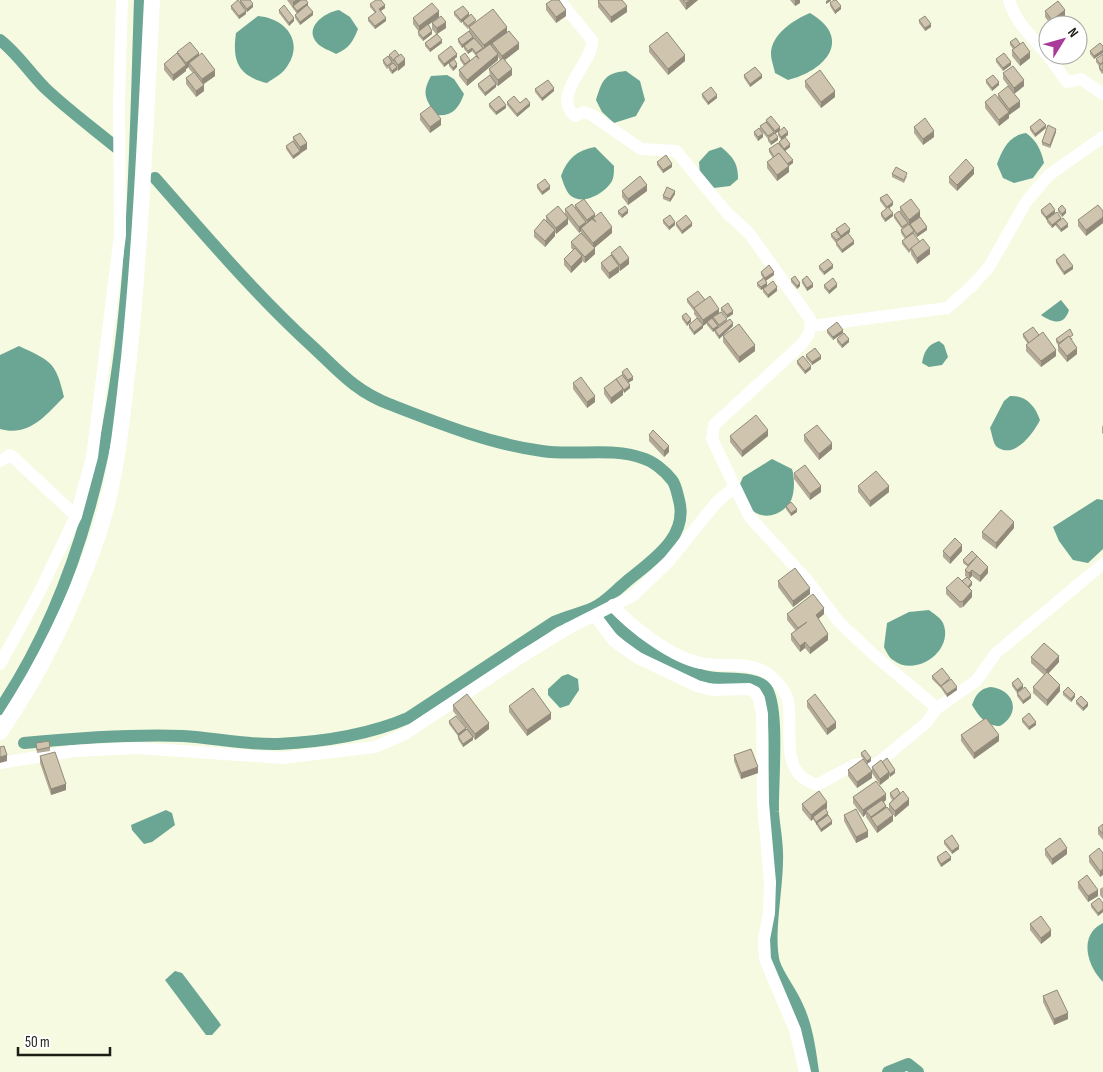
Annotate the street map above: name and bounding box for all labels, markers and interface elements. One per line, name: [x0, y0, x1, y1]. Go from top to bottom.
north arrow: [1038, 15, 1088, 65]
text: N: [1064, 24, 1082, 41]
scale bar: [18, 1024, 110, 1056]
text: 50 m: [25, 1033, 50, 1052]

